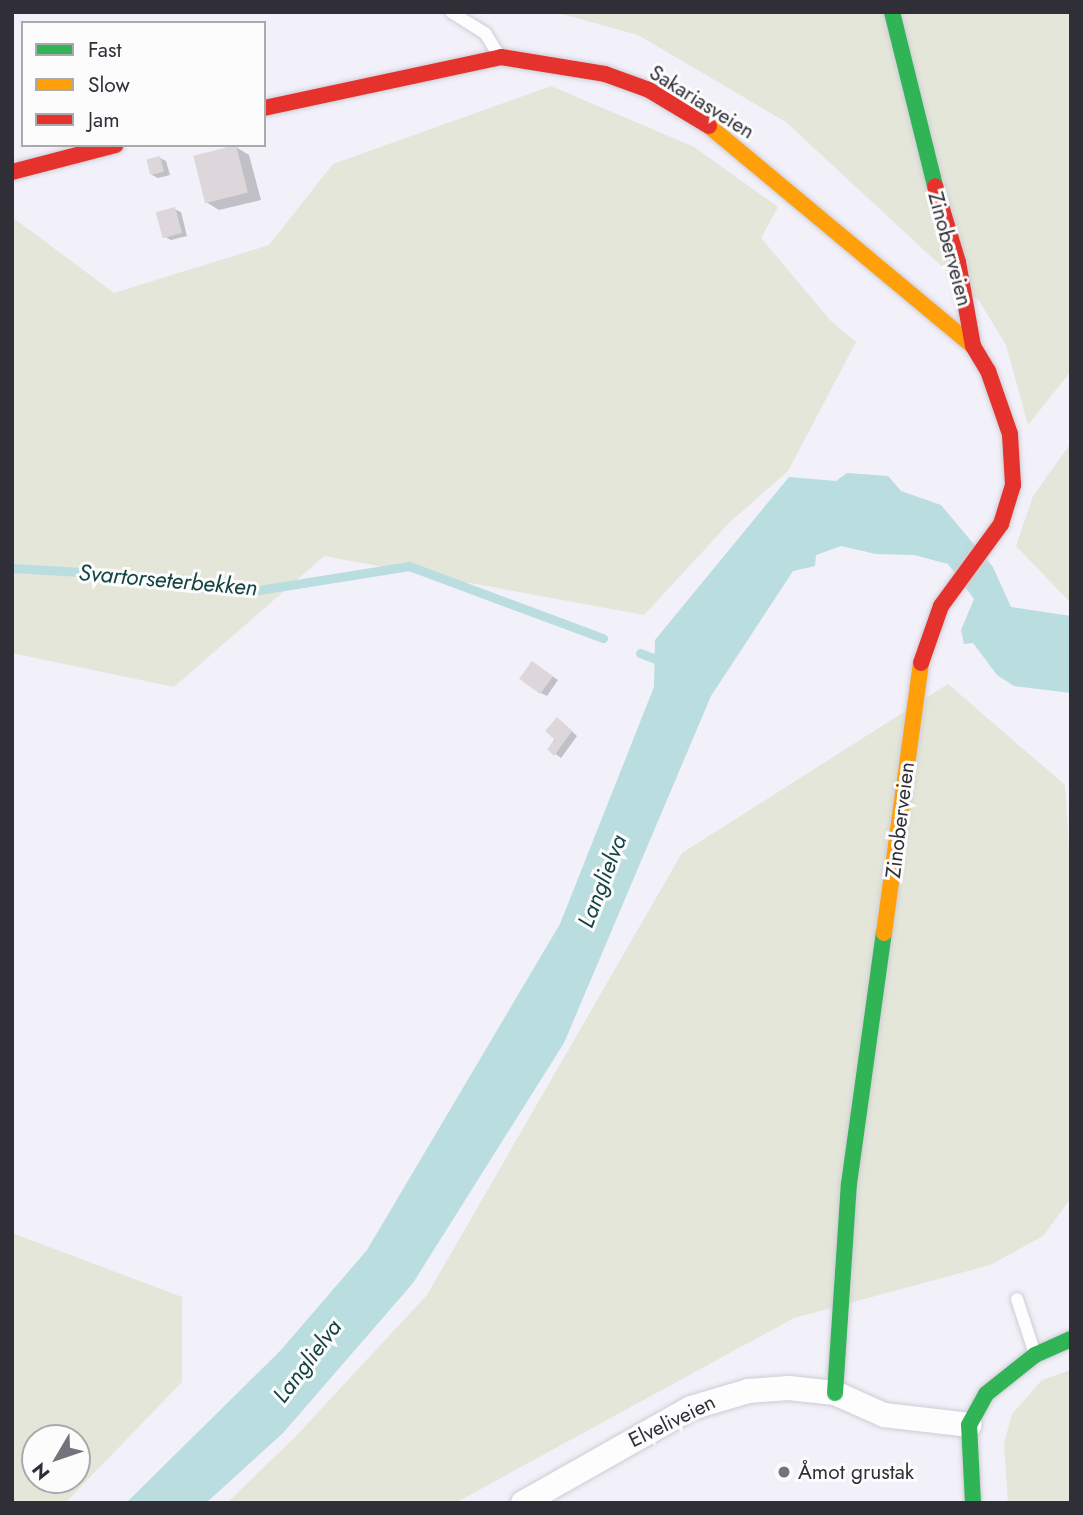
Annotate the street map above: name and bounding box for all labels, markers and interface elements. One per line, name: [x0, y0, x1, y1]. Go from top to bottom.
legend: [21, 21, 266, 147]
text: Fast: [88, 35, 121, 65]
street label: Sakariasveien: [645, 60, 759, 144]
text: Slow: [88, 70, 130, 100]
text: Jam: [88, 105, 120, 135]
street label: Zinoberveien: [923, 189, 977, 309]
water label: Svartorseterbekken: [77, 558, 259, 602]
street label: Zinoberveien: [880, 760, 920, 880]
water label: Langlielva: [572, 831, 632, 931]
water label: Langlielva: [267, 1314, 347, 1408]
street label: Elveliveien: [624, 1389, 720, 1453]
north arrow: [21, 1424, 91, 1494]
text: N: [26, 1457, 56, 1486]
place label: Åmot grustak: [798, 1459, 914, 1485]
marker: Åmot grustak: [776, 1464, 792, 1480]

